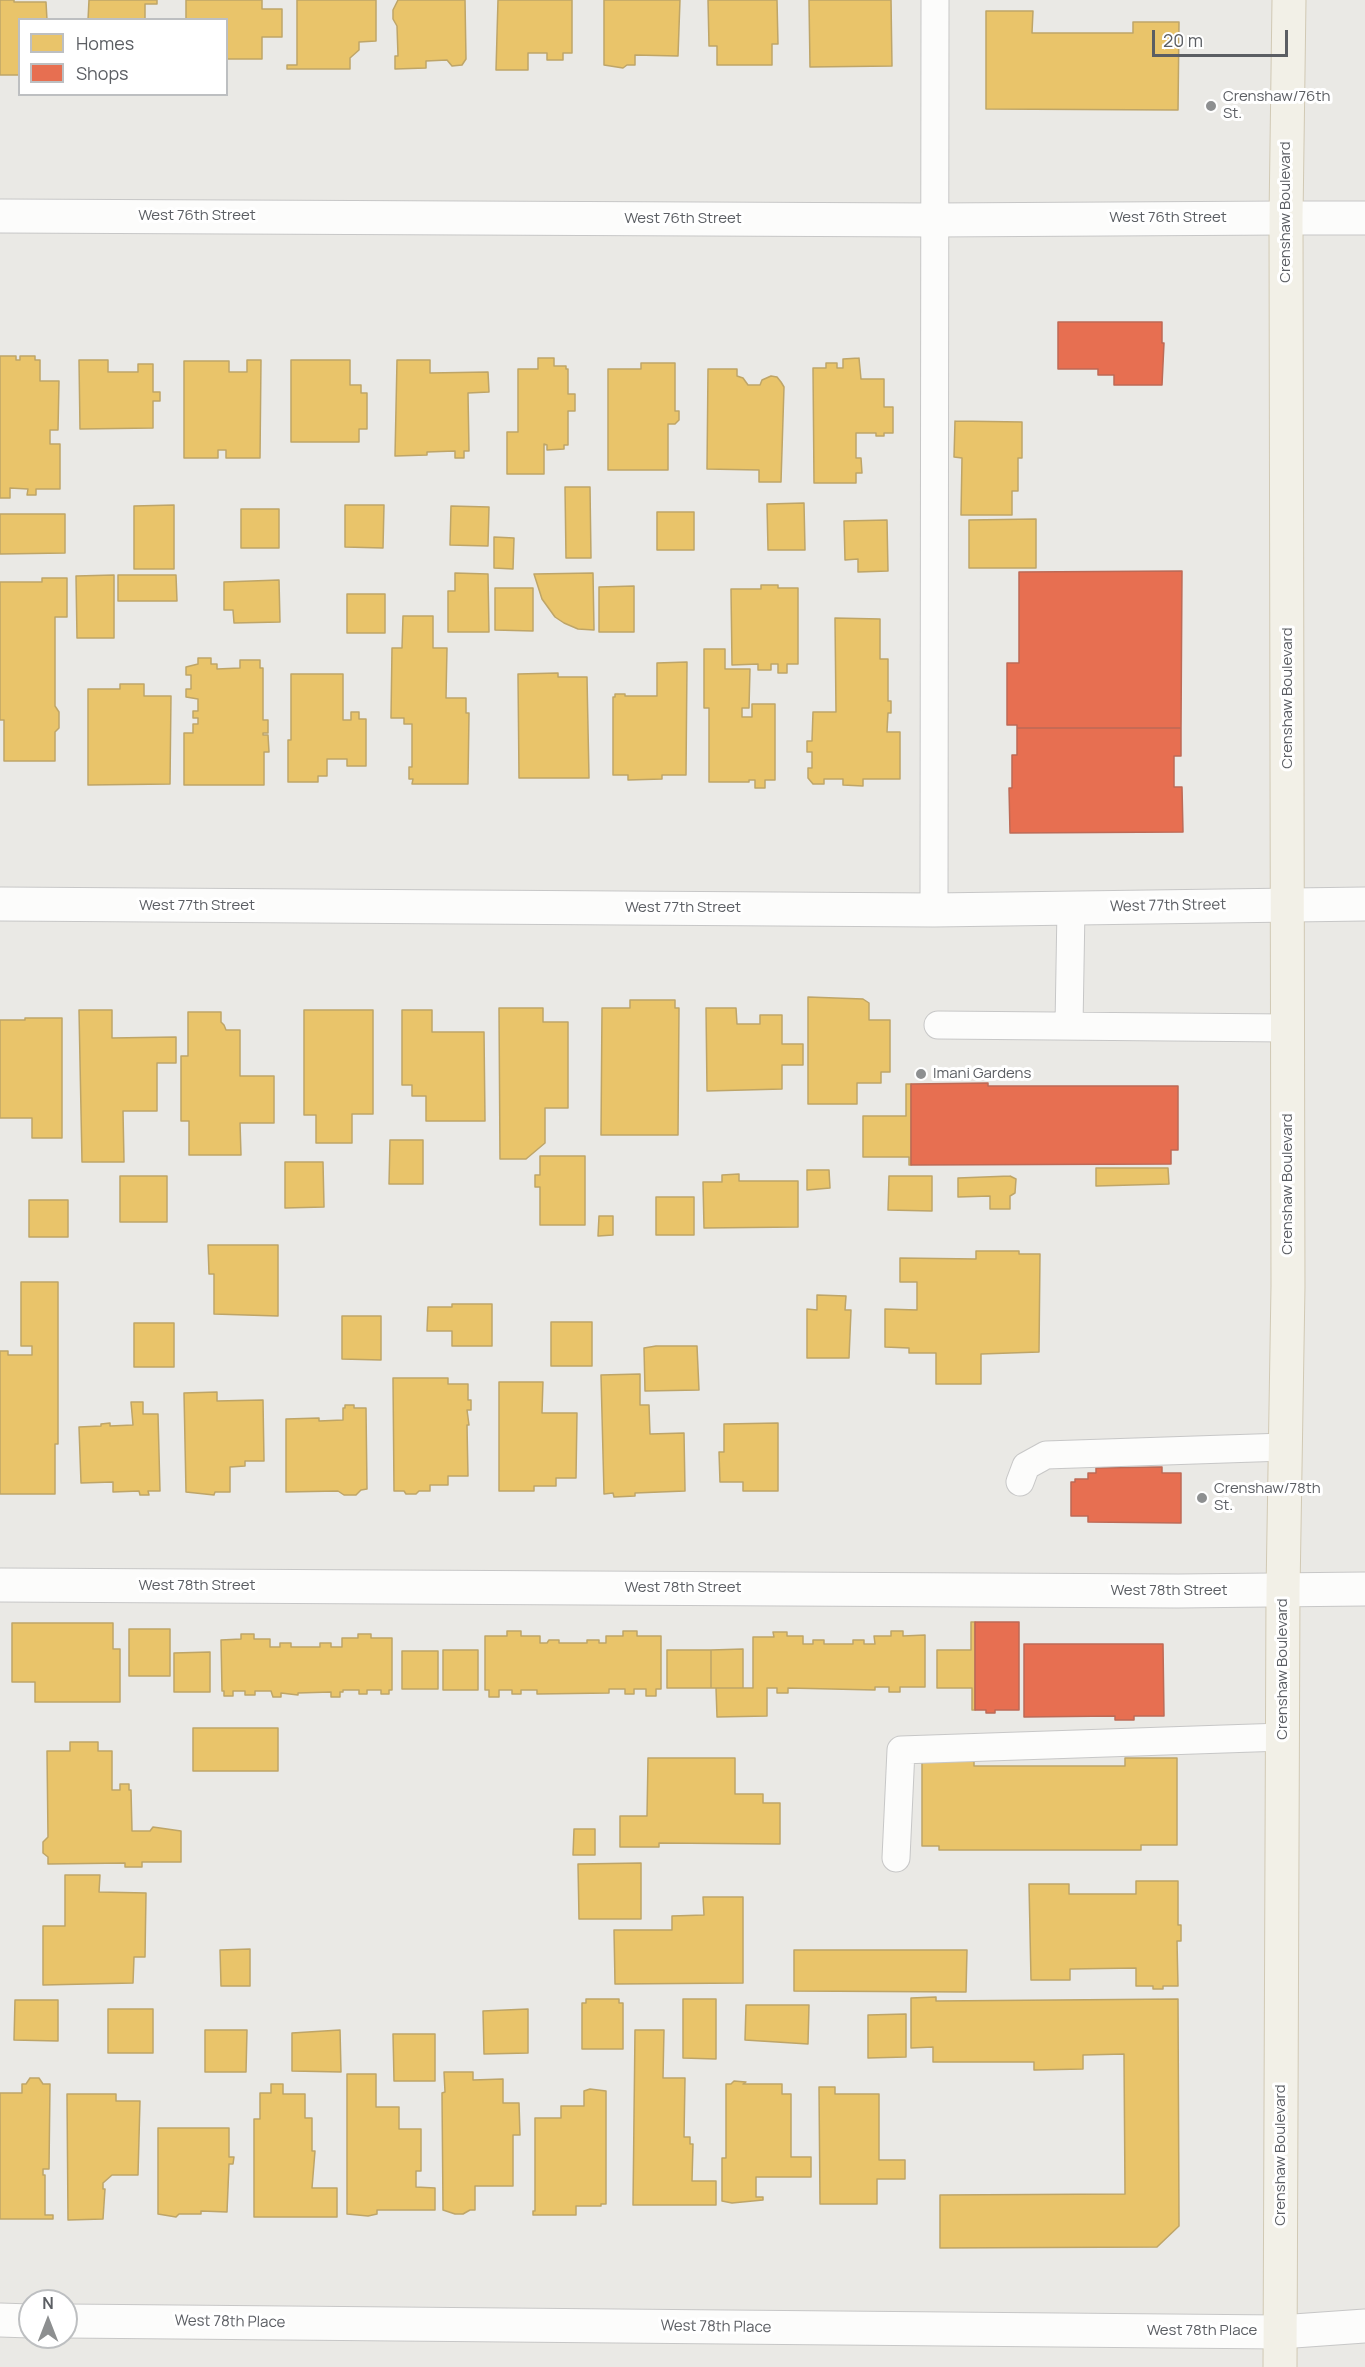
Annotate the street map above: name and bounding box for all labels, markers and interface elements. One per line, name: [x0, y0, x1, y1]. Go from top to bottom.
legend: [18, 18, 228, 96]
scale bar: [1155, 18, 1292, 56]
text: 20 m: [1163, 28, 1203, 52]
text: Homes: [76, 31, 134, 55]
text: Shops: [76, 61, 128, 85]
place label: Crenshaw/76th St.: [1223, 88, 1330, 123]
marker: Crenshaw/76th St.: [1204, 99, 1218, 113]
street label: Crenshaw Boulevard: [1277, 141, 1295, 283]
street label: West 76th Street: [138, 207, 256, 225]
street label: West 76th Street: [1109, 209, 1227, 227]
street label: West 76th Street: [624, 210, 742, 228]
street label: Crenshaw Boulevard: [1279, 627, 1297, 769]
street label: West 77th Street: [1110, 896, 1226, 916]
street label: West 77th Street: [139, 897, 255, 915]
street label: West 77th Street: [625, 899, 741, 917]
place label: Imani Gardens: [933, 1065, 1031, 1083]
marker: Imani Gardens: [914, 1067, 928, 1081]
street label: Crenshaw Boulevard: [1279, 1113, 1297, 1255]
place label: Crenshaw/78th St.: [1214, 1480, 1321, 1515]
marker: Crenshaw/78th St.: [1195, 1491, 1209, 1505]
street label: West 78th Street: [139, 1577, 255, 1595]
street label: West 78th Street: [625, 1579, 741, 1597]
street label: West 78th Street: [1111, 1582, 1227, 1600]
street label: Crenshaw Boulevard: [1274, 1598, 1292, 1740]
street label: Crenshaw Boulevard: [1272, 2084, 1290, 2226]
north arrow: [18, 2289, 78, 2349]
text: N: [42, 2292, 54, 2314]
street label: West 78th Place: [175, 2312, 285, 2332]
street label: West 78th Place: [661, 2317, 771, 2337]
street label: West 78th Place: [1147, 2322, 1257, 2340]

